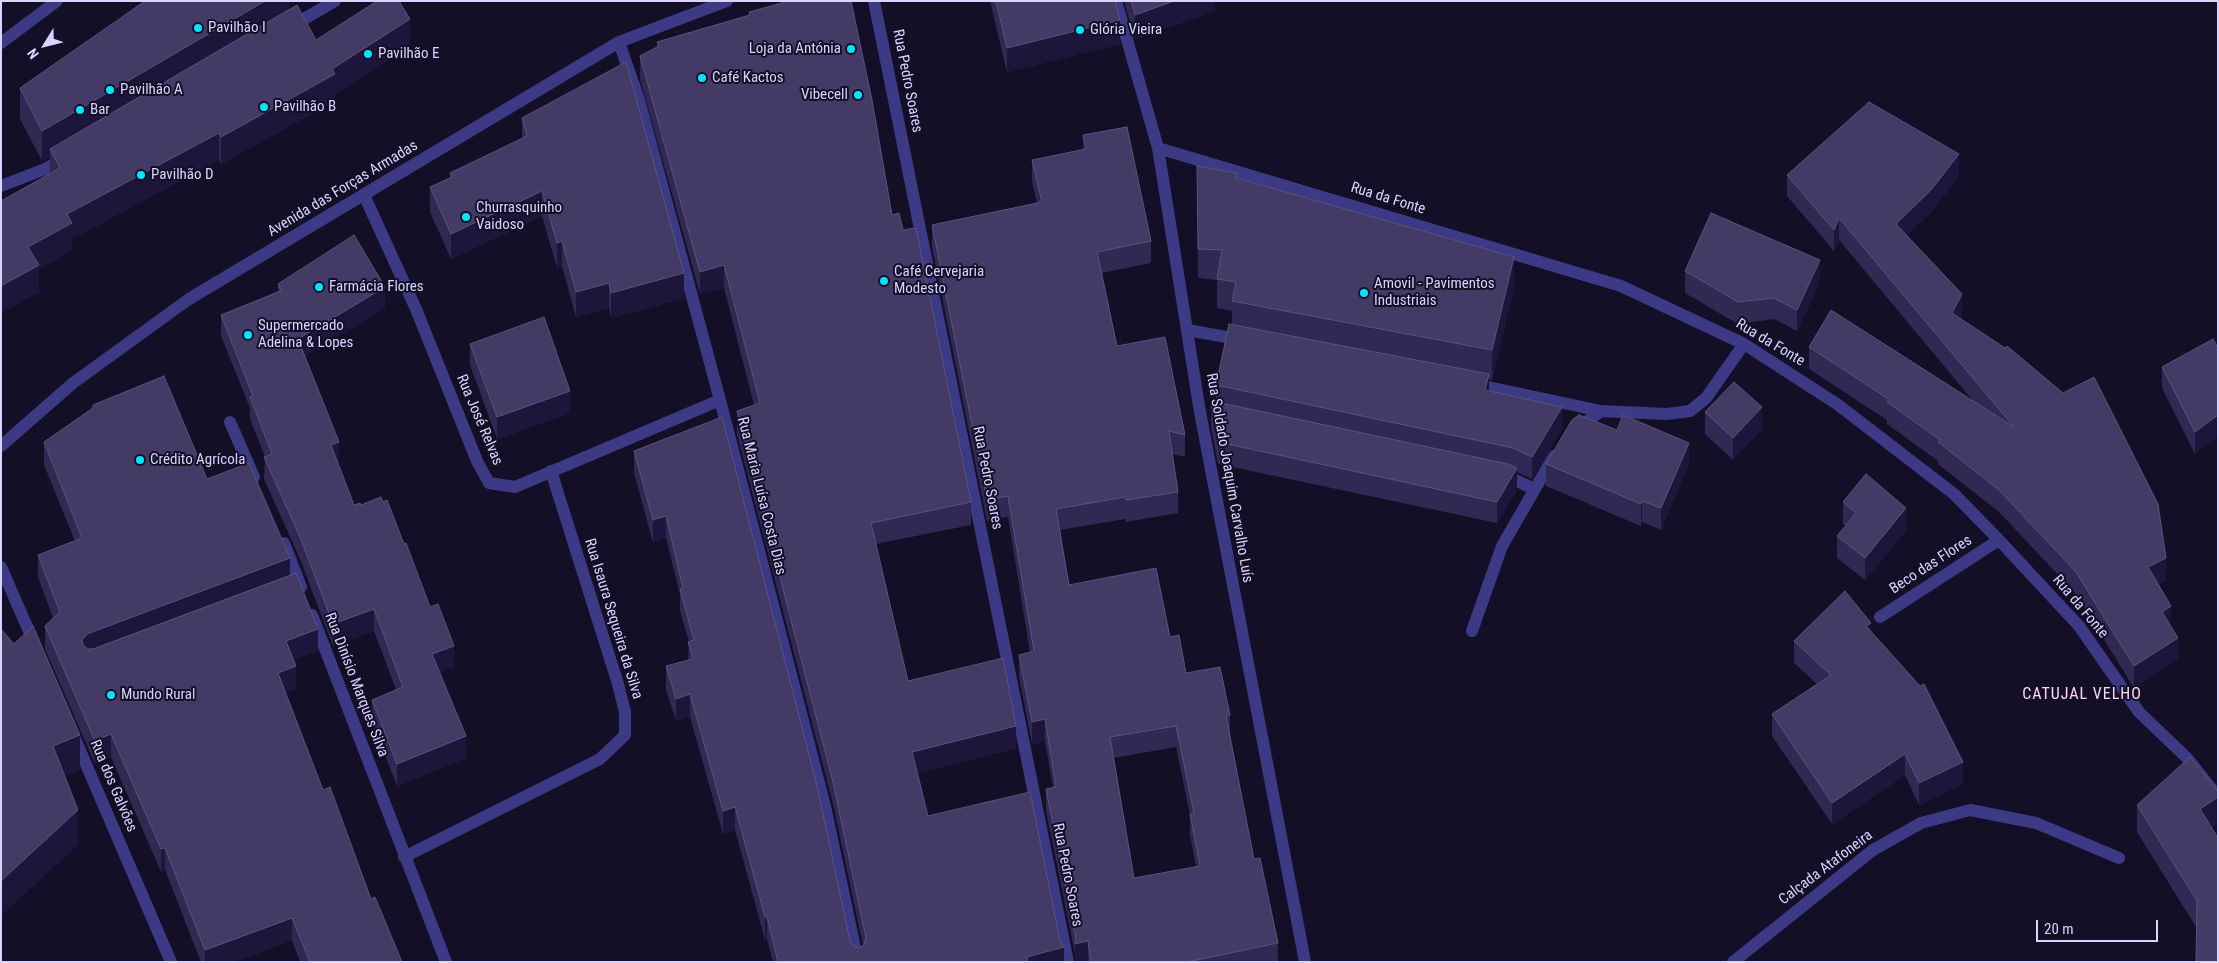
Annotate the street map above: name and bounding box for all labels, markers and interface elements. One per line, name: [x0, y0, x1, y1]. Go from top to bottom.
place label: Pavilhão I: [208, 19, 266, 37]
north arrow: [20, 20, 70, 70]
place label: Glória Vieira: [1090, 21, 1162, 39]
marker: Pavilhão I: [192, 22, 204, 34]
marker: Glória Vieira: [1074, 24, 1086, 36]
street label: Rua Pedro Soares: [888, 28, 926, 134]
place label: Loja da Antónia: [749, 40, 841, 58]
marker: Loja da Antónia: [845, 43, 857, 55]
place label: Pavilhão E: [378, 45, 439, 63]
text: N: [24, 46, 42, 62]
marker: Pavilhão E: [362, 48, 374, 60]
place label: Café Kactos: [712, 69, 784, 87]
marker: Café Kactos: [696, 72, 708, 84]
place label: Pavilhão A: [120, 81, 183, 99]
marker: Pavilhão A: [104, 84, 116, 96]
place label: Vibecell: [801, 86, 848, 104]
marker: Vibecell: [852, 89, 864, 101]
place label: Pavilhão B: [274, 98, 336, 116]
place label: Bar: [90, 101, 110, 119]
marker: Pavilhão B: [258, 101, 270, 113]
marker: Bar: [74, 104, 86, 116]
street label: Avenida das Forças Armadas: [265, 137, 421, 241]
place label: Pavilhão D: [151, 166, 214, 184]
marker: Pavilhão D: [135, 169, 147, 181]
street label: Rua da Fonte: [1348, 179, 1428, 219]
place label: Churrasquinho Vaidoso: [476, 199, 562, 234]
marker: Churrasquinho Vaidoso: [460, 211, 472, 223]
place label: Café Cervejaria Modesto: [894, 263, 984, 298]
marker: Café Cervejaria Modesto: [878, 275, 890, 287]
place label: Amovil - Pavimentos Industriais: [1374, 275, 1495, 310]
place label: Farmácia Flores: [329, 278, 424, 296]
marker: Farmácia Flores: [313, 281, 325, 293]
marker: Amovil - Pavimentos Industriais: [1358, 287, 1370, 299]
street label: Rua da Fonte: [1732, 315, 1808, 371]
place label: Supermercado Adelina & Lopes: [258, 317, 353, 352]
marker: Supermercado Adelina & Lopes: [242, 329, 254, 341]
street label: Rua José Relvas: [452, 372, 506, 468]
street label: Rua Soldado Joaquim Carvalho Luís: [1202, 372, 1256, 584]
street label: Rua Maria Luísa Costa Dias: [733, 415, 789, 577]
street label: Rua Pedro Soares: [968, 425, 1006, 531]
place label: Crédito Agrícola: [150, 451, 245, 469]
marker: Crédito Agrícola: [134, 454, 146, 466]
street label: Beco das Flores: [1886, 532, 1976, 598]
street label: Rua Isaura Sequeira da Silva: [580, 537, 646, 701]
street label: Rua da Fonte: [2048, 572, 2112, 642]
street label: Rua Dinísio Marques Silva: [320, 610, 392, 760]
district label: CATUJAL VELHO: [2021, 685, 2143, 705]
place label: Mundo Rural: [121, 686, 195, 704]
marker: Mundo Rural: [105, 689, 117, 701]
street label: Rua dos Galvões: [86, 737, 140, 835]
street label: Rua Pedro Soares: [1048, 822, 1086, 928]
street label: Calçada Atafoneira: [1775, 827, 1877, 909]
scale bar: [2039, 910, 2162, 942]
text: 20 m: [2044, 920, 2074, 938]

